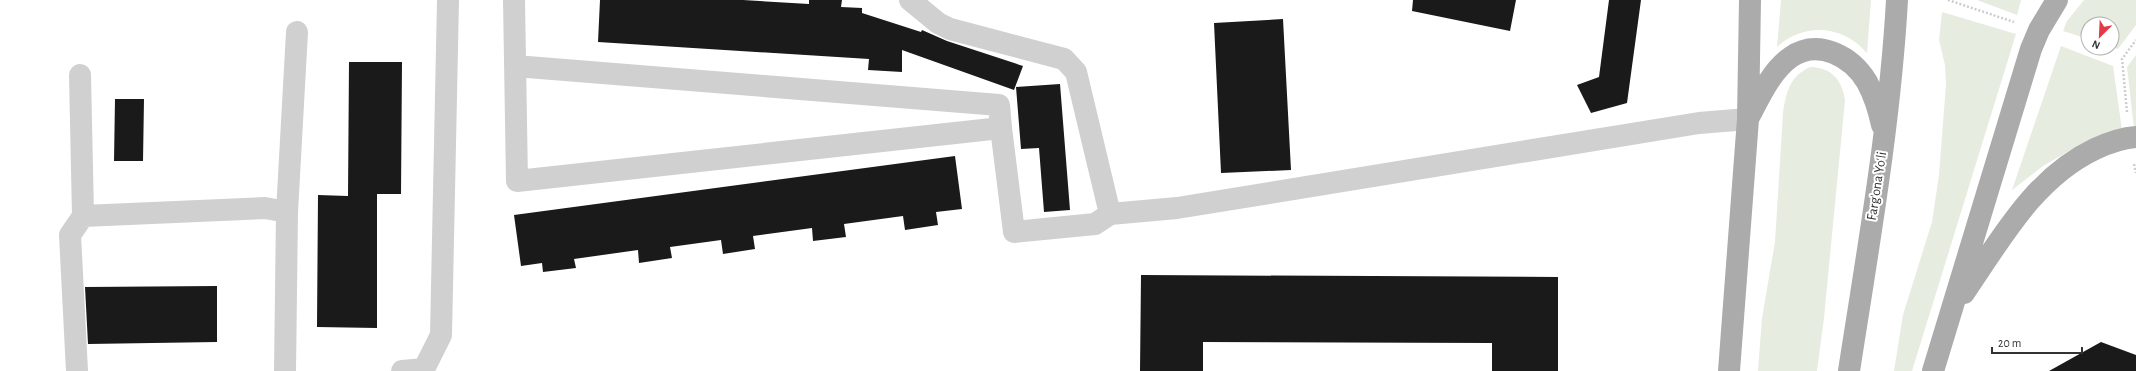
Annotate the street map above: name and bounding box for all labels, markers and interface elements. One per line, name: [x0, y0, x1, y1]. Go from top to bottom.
north arrow: [2080, 16, 2120, 56]
text: N: [2090, 38, 2102, 51]
street label: Farg'ona Yo'li: [1865, 151, 1889, 221]
scale bar: [1992, 329, 2082, 355]
text: 20 m: [1998, 337, 2021, 349]

